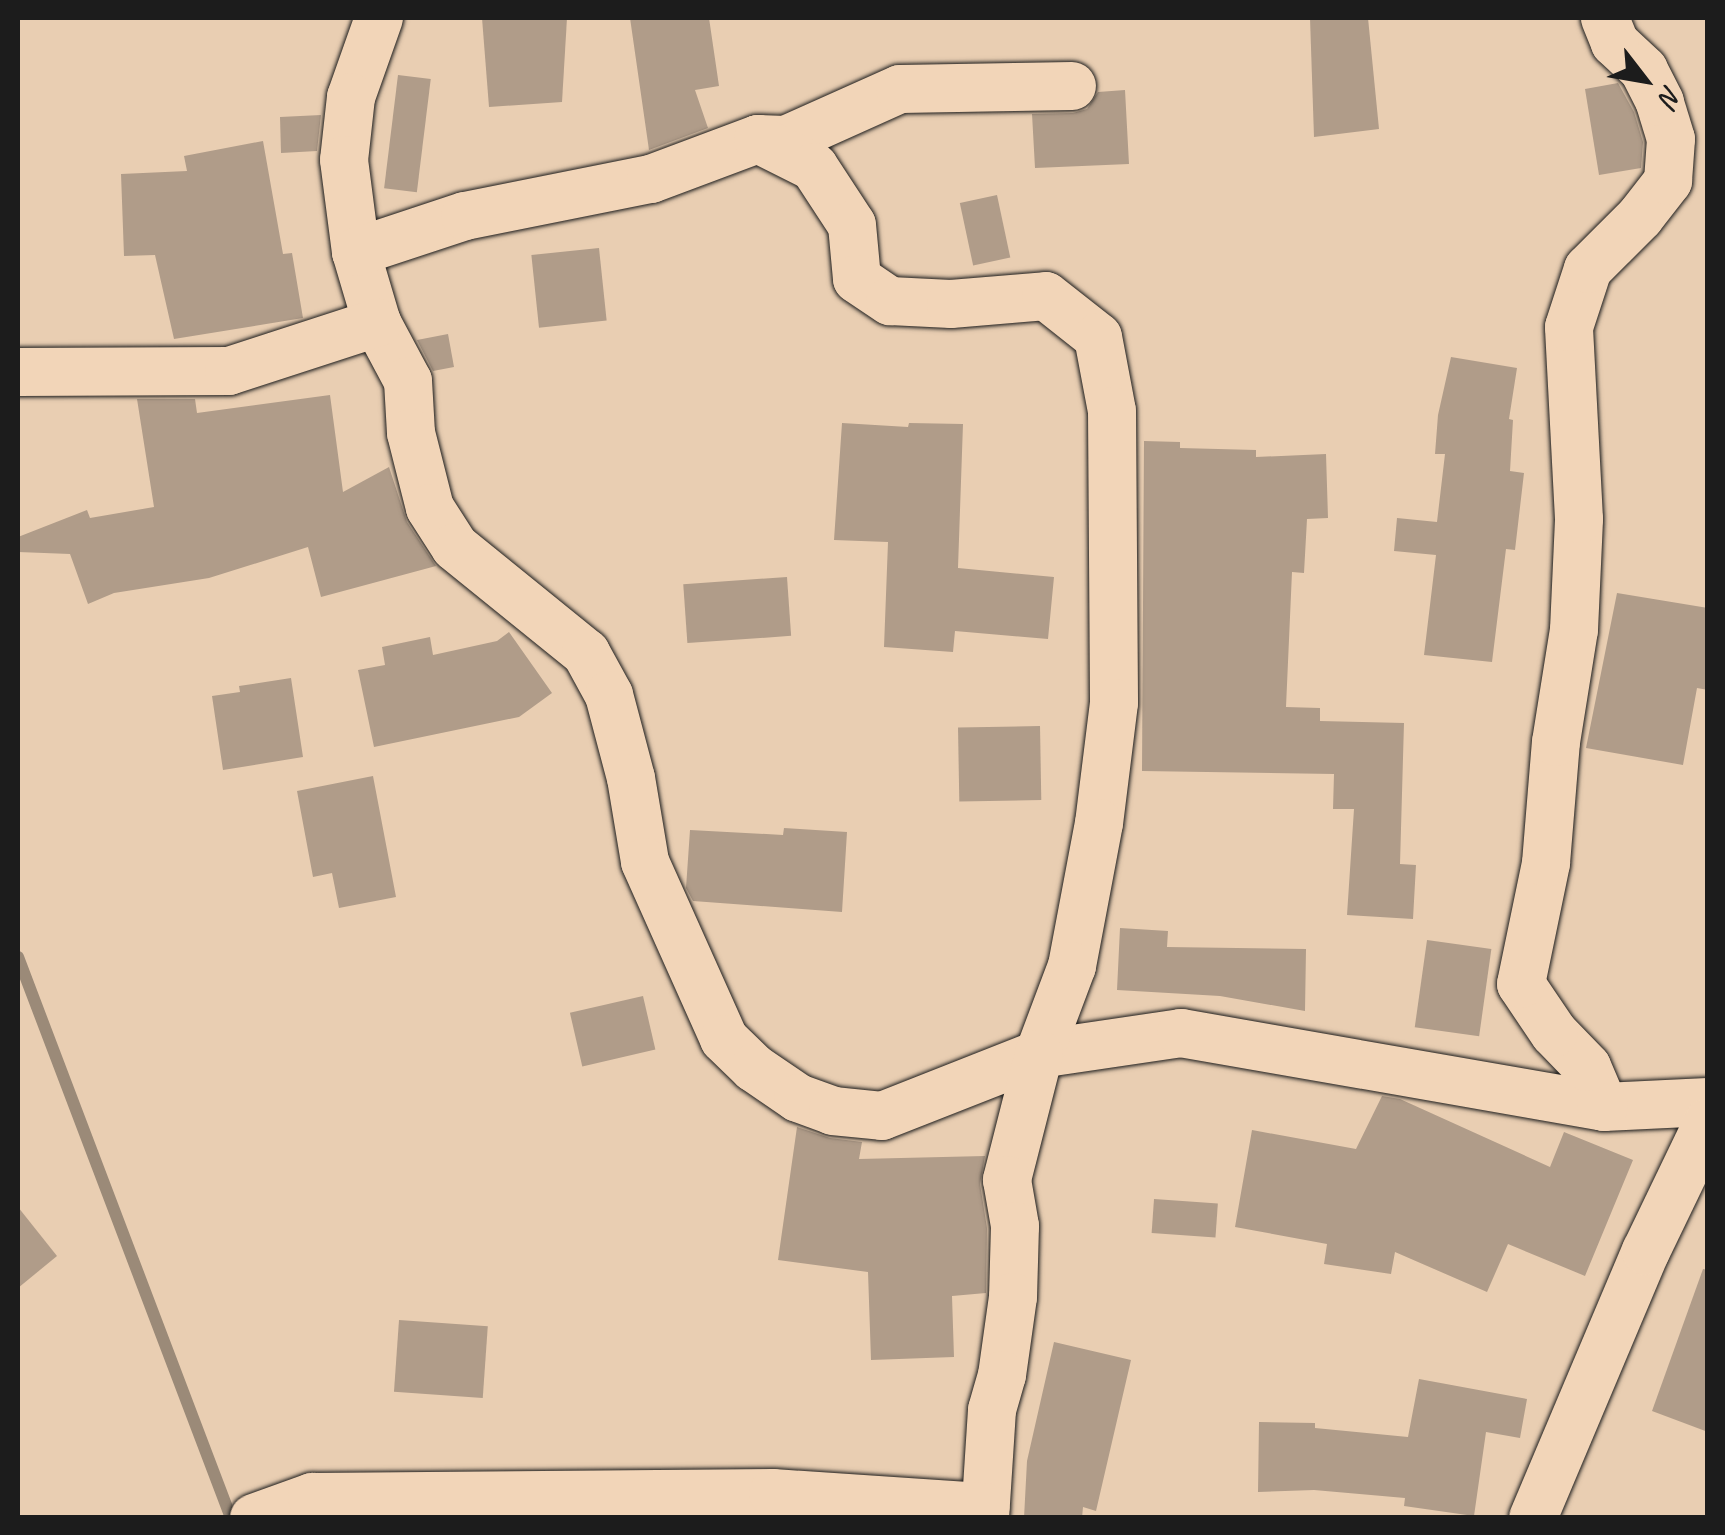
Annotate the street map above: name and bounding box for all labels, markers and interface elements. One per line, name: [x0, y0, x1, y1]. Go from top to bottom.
north arrow: [1595, 30, 1695, 130]
text: N: [1652, 79, 1691, 112]

